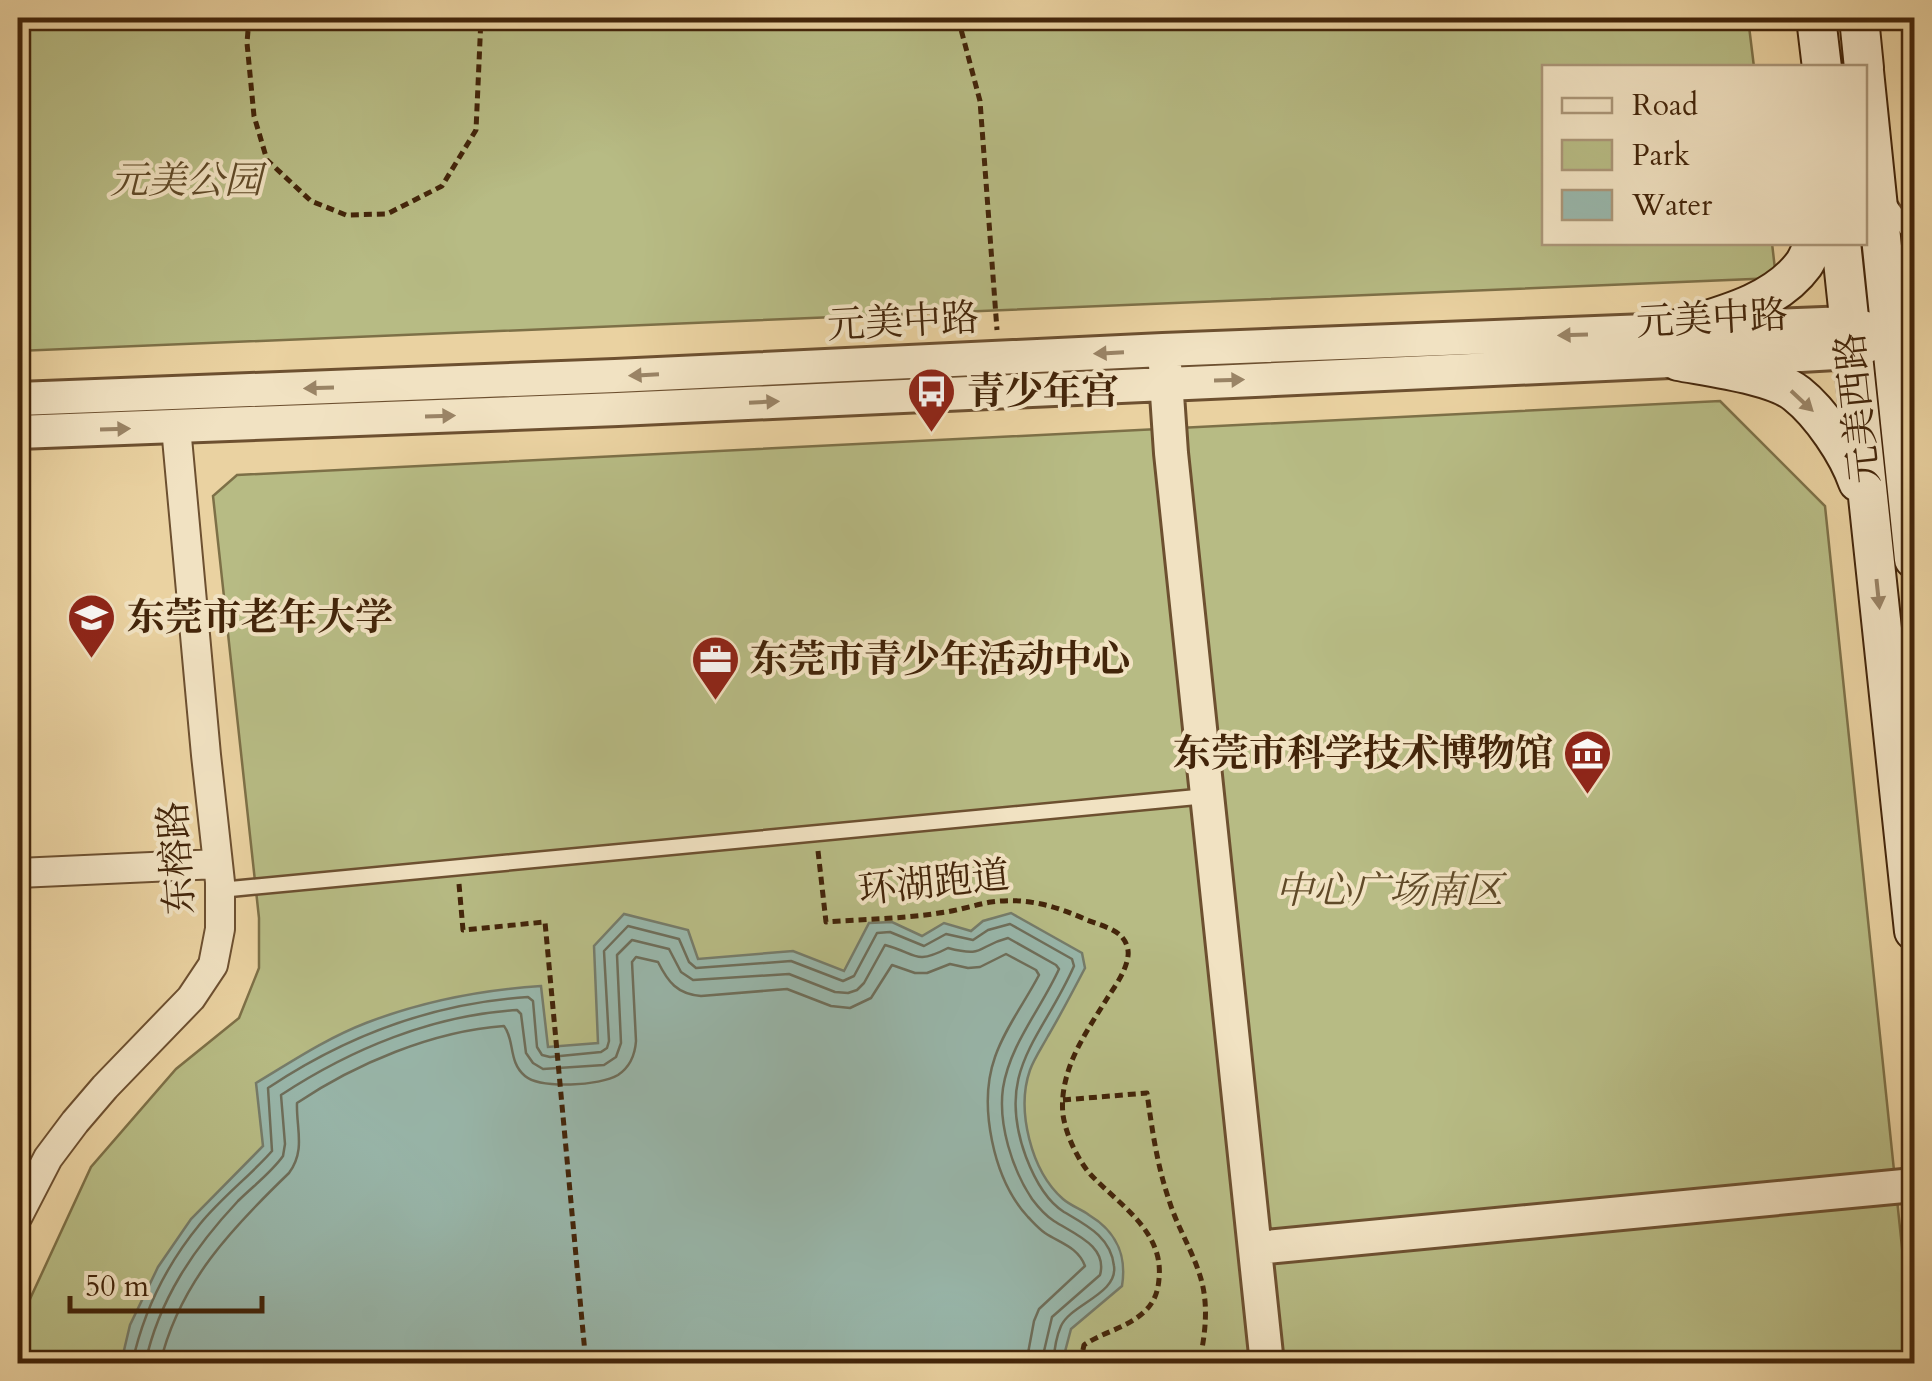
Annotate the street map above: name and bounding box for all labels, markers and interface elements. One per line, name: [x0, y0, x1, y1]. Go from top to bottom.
legend: [1542, 65, 1867, 245]
text: Road: [1632, 85, 1698, 126]
text: Park: [1632, 135, 1690, 176]
park label: 元美公园: [110, 155, 268, 207]
text: Water: [1631, 185, 1712, 226]
street label: 元美中路: [1635, 289, 1789, 349]
street label: 元美中路: [826, 292, 980, 352]
one-way arrow: [1557, 327, 1589, 343]
street label: 元美西路: [1824, 330, 1892, 486]
one-way arrow: [1092, 345, 1124, 361]
bus stop icon: 青少年宫: [906, 366, 958, 434]
place label: 青少年宫: [967, 366, 1119, 418]
one-way arrow: [628, 367, 660, 383]
one-way arrow: [1213, 372, 1245, 388]
one-way arrow: [303, 380, 335, 396]
one-way arrow: [1789, 389, 1813, 412]
one-way arrow: [749, 394, 781, 410]
one-way arrow: [424, 408, 456, 424]
one-way arrow: [99, 420, 131, 436]
one-way arrow: [1870, 578, 1886, 610]
school or university icon: 东莞市老年大学: [66, 592, 118, 660]
place label: 东莞市老年大学: [127, 592, 393, 644]
office icon: 东莞市青少年活动中心: [689, 634, 741, 702]
place label: 东莞市青少年活动中心: [750, 634, 1130, 686]
place label: 东莞市科学技术博物馆: [1173, 728, 1553, 780]
museum icon: 东莞市科学技术博物馆: [1562, 728, 1614, 796]
street label: 东榕路: [147, 799, 207, 917]
street label: 环湖跑道: [856, 849, 1012, 917]
park label: 中心广场南区: [1275, 865, 1508, 917]
scale bar: [70, 1251, 262, 1313]
text: 50 m: [85, 1266, 150, 1307]

